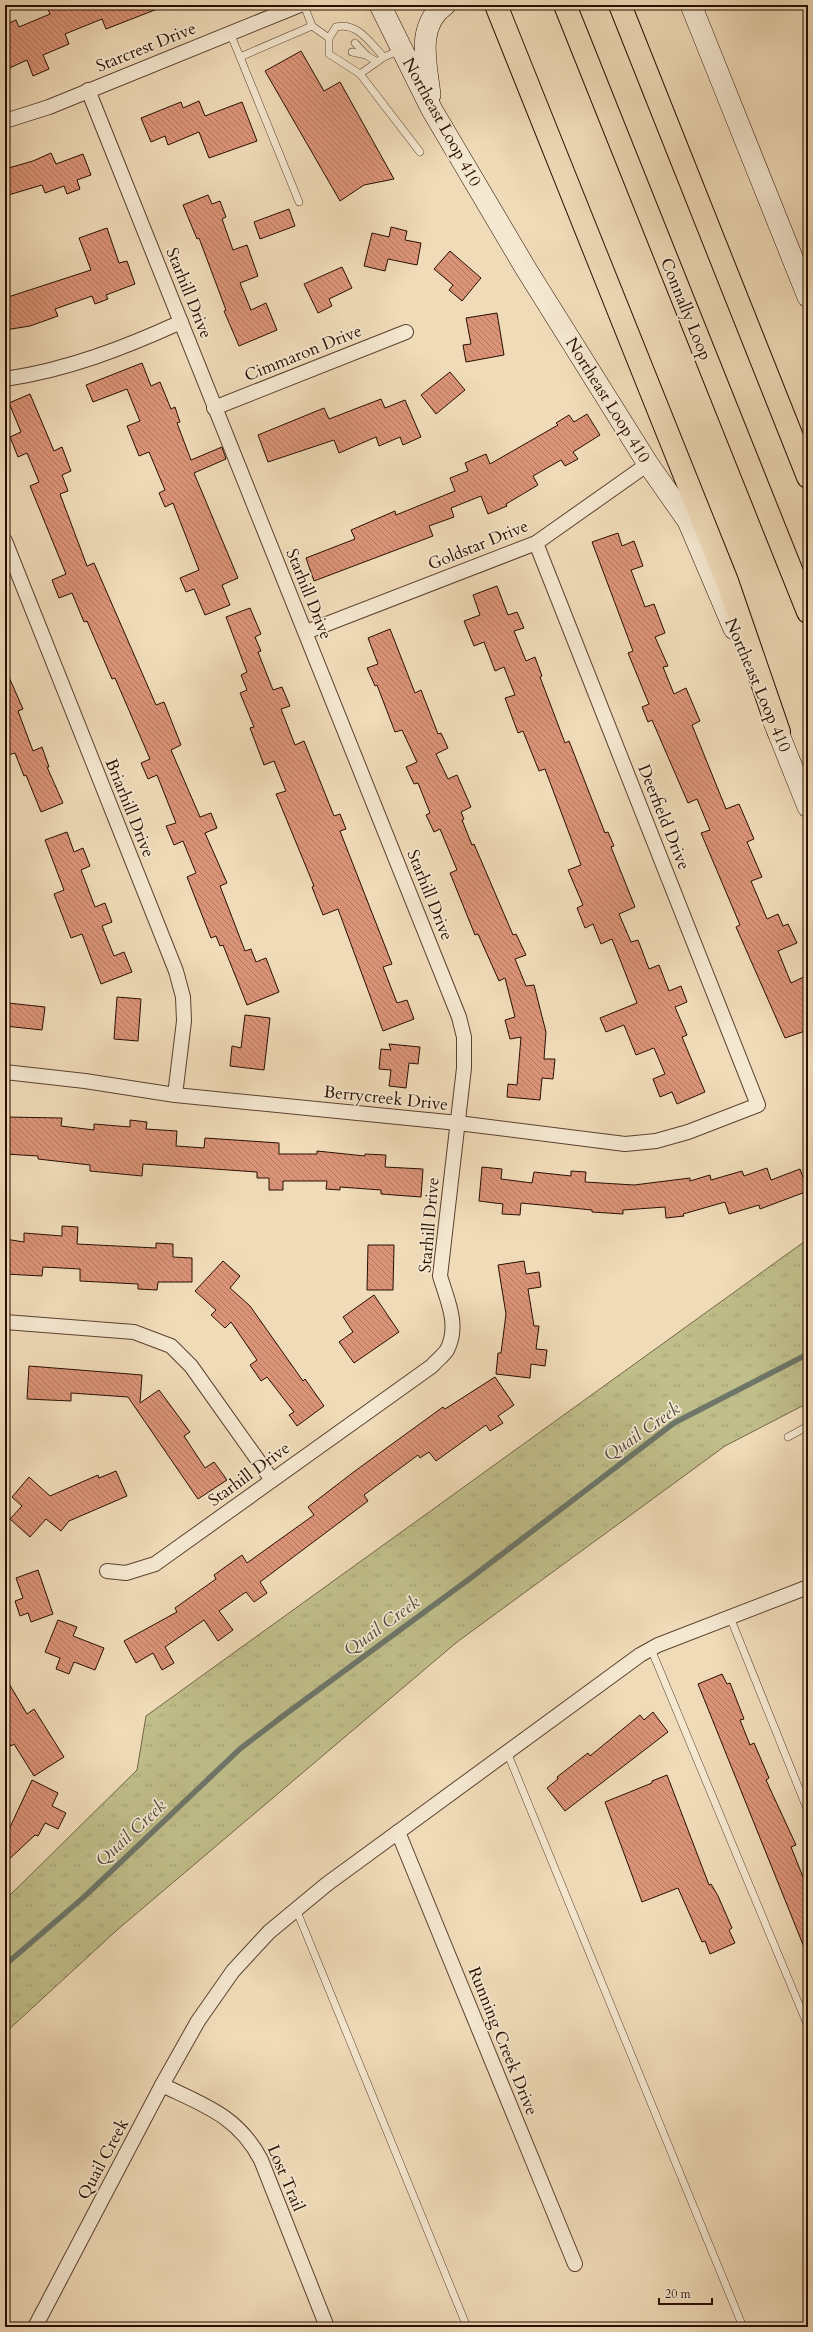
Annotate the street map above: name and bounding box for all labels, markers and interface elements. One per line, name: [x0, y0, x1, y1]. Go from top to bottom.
street label: Starcrest Drive: [93, 17, 199, 77]
street label: Northeast Loop 410: [397, 54, 487, 191]
street label: Starhill Drive: [160, 244, 218, 342]
street label: Connally Loop: [655, 254, 717, 364]
street label: Cimmaron Drive: [241, 319, 365, 387]
street label: Northeast Loop 410: [560, 333, 656, 467]
street label: Goldstar Drive: [424, 514, 532, 576]
street label: Starhill Drive: [280, 545, 338, 643]
street label: Northeast Loop 410: [719, 614, 797, 756]
street label: Briarhill Drive: [100, 755, 160, 861]
street label: Deerfield Drive: [632, 761, 696, 873]
street label: Starhill Drive: [401, 846, 459, 944]
street label: Berrycreek Drive: [323, 1080, 449, 1116]
street label: Starhill Drive: [413, 1176, 445, 1274]
water label: Quail Creek: [599, 1396, 685, 1468]
street label: Starhill Drive: [203, 1437, 295, 1511]
water label: Quail Creek: [339, 1590, 425, 1662]
water label: Quail Creek: [90, 1794, 172, 1872]
street label: Running Creek Drive: [463, 1963, 543, 2119]
street label: Quail Creek: [72, 2114, 134, 2204]
street label: Lost Trail: [262, 2141, 311, 2215]
scale bar: [659, 2280, 712, 2306]
text: 20 m: [665, 2286, 692, 2302]

